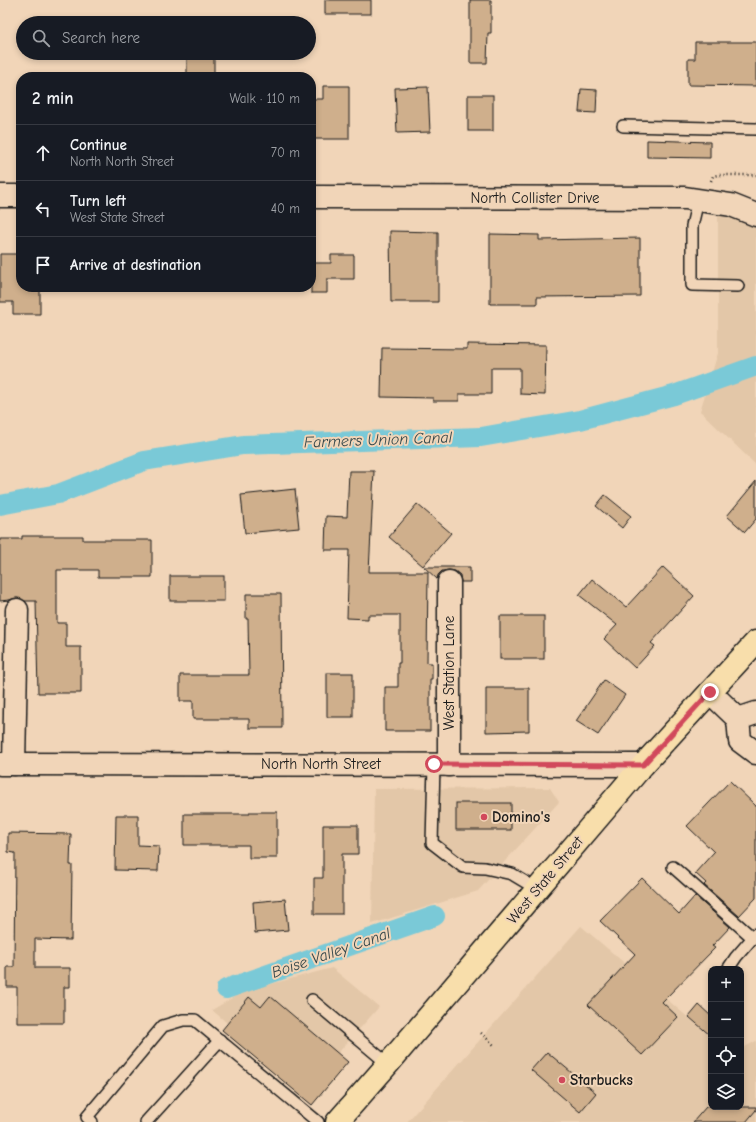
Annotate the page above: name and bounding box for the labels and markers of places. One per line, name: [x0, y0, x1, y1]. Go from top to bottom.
place label: Domino's: [492, 808, 550, 826]
marker: Domino's: [479, 812, 489, 822]
place label: Starbucks: [570, 1071, 633, 1089]
marker: Starbucks: [557, 1075, 567, 1085]

